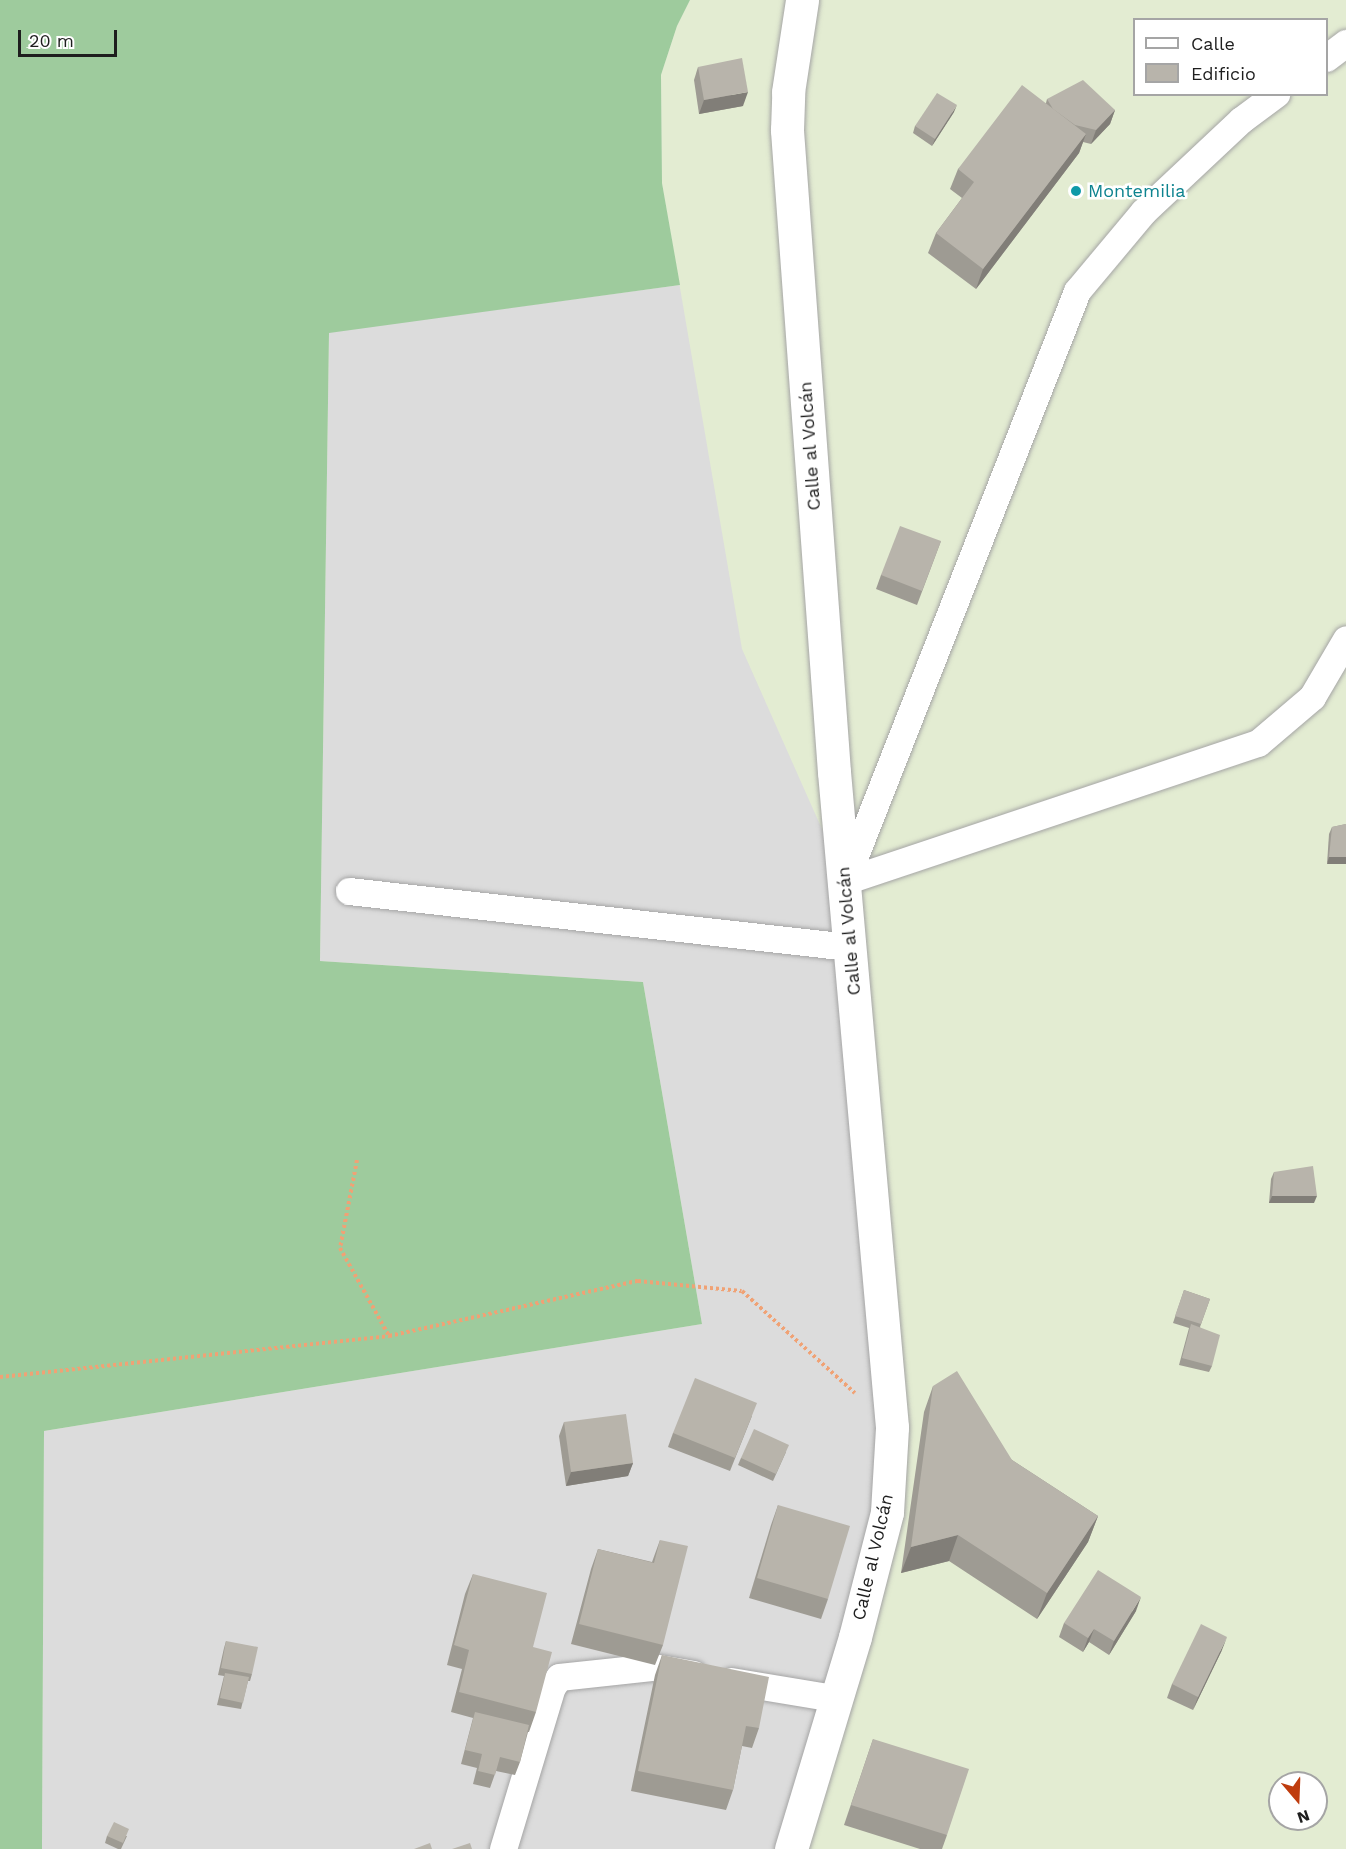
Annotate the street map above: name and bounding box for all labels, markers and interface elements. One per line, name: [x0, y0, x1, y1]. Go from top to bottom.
scale bar: [21, 18, 120, 56]
legend: [1133, 18, 1328, 96]
text: 20 m: [29, 30, 74, 51]
text: Calle: [1191, 33, 1235, 54]
text: Edificio: [1191, 63, 1256, 84]
place label: Montemilia: [1088, 180, 1185, 202]
marker: Montemilia: [1069, 184, 1083, 198]
street label: Calle al Volcán: [795, 380, 825, 512]
street label: Calle al Volcán: [833, 865, 865, 997]
street label: Calle al Volcán: [848, 1491, 898, 1623]
north arrow: [1268, 1771, 1328, 1831]
text: N: [1295, 1806, 1312, 1828]

